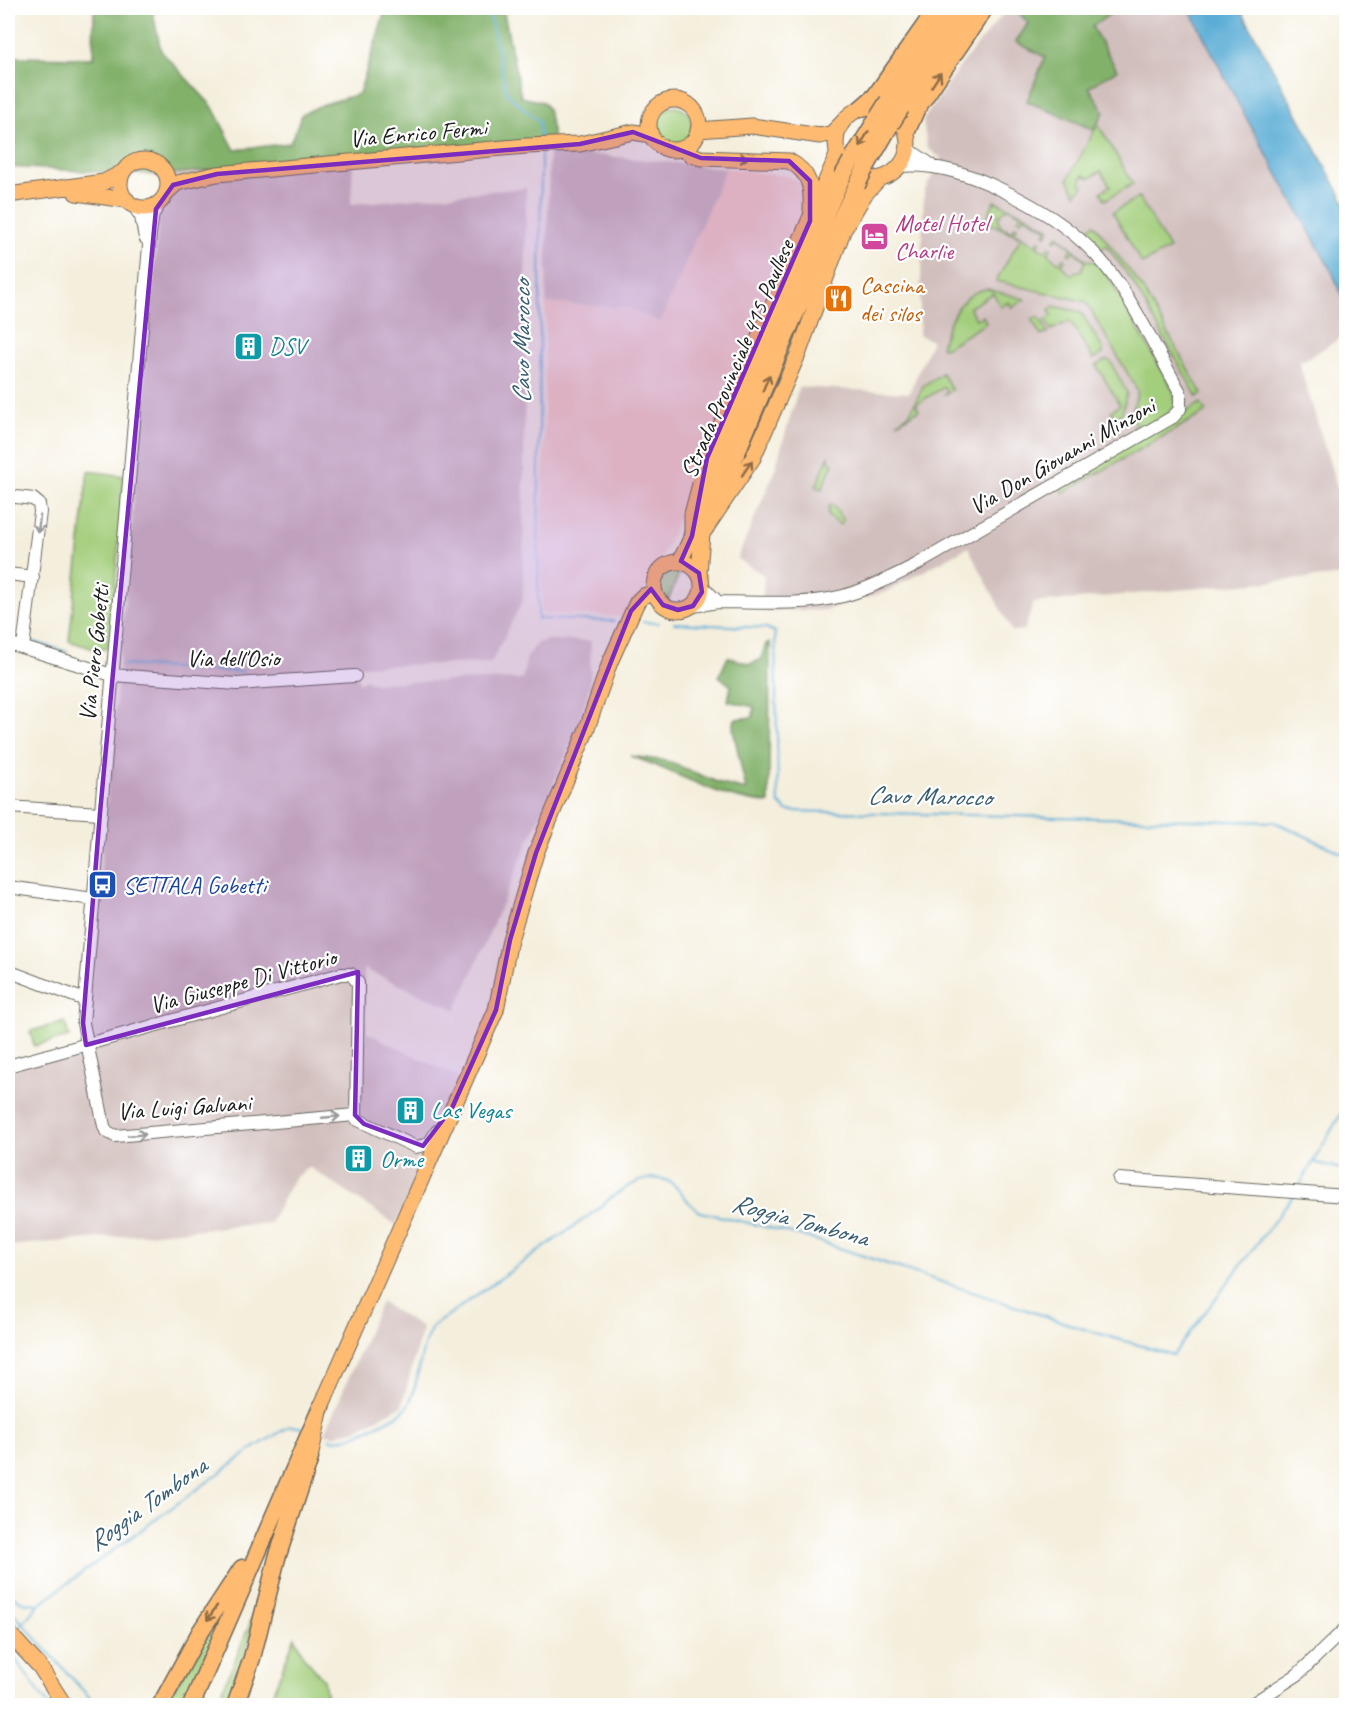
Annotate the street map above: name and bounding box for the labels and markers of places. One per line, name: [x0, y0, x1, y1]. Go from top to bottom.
place label: Motel Hotel Charlie: [895, 208, 992, 266]
hotel icon: Motel Hotel Charlie: [858, 221, 890, 253]
place label: Cascina dei silos: [860, 270, 926, 328]
restaurant icon: Cascina dei silos: [823, 283, 855, 315]
building icon: DSV: [232, 330, 264, 362]
place label: DSV: [269, 331, 310, 361]
bus stop icon: SETTALA Gobetti: [86, 869, 118, 901]
place label: SETTALA Gobetti: [123, 870, 269, 900]
building icon: Las Vegas: [394, 1094, 426, 1126]
place label: Las Vegas: [431, 1095, 513, 1125]
building icon: Orme: [343, 1143, 375, 1175]
place label: Orme: [380, 1144, 425, 1174]

